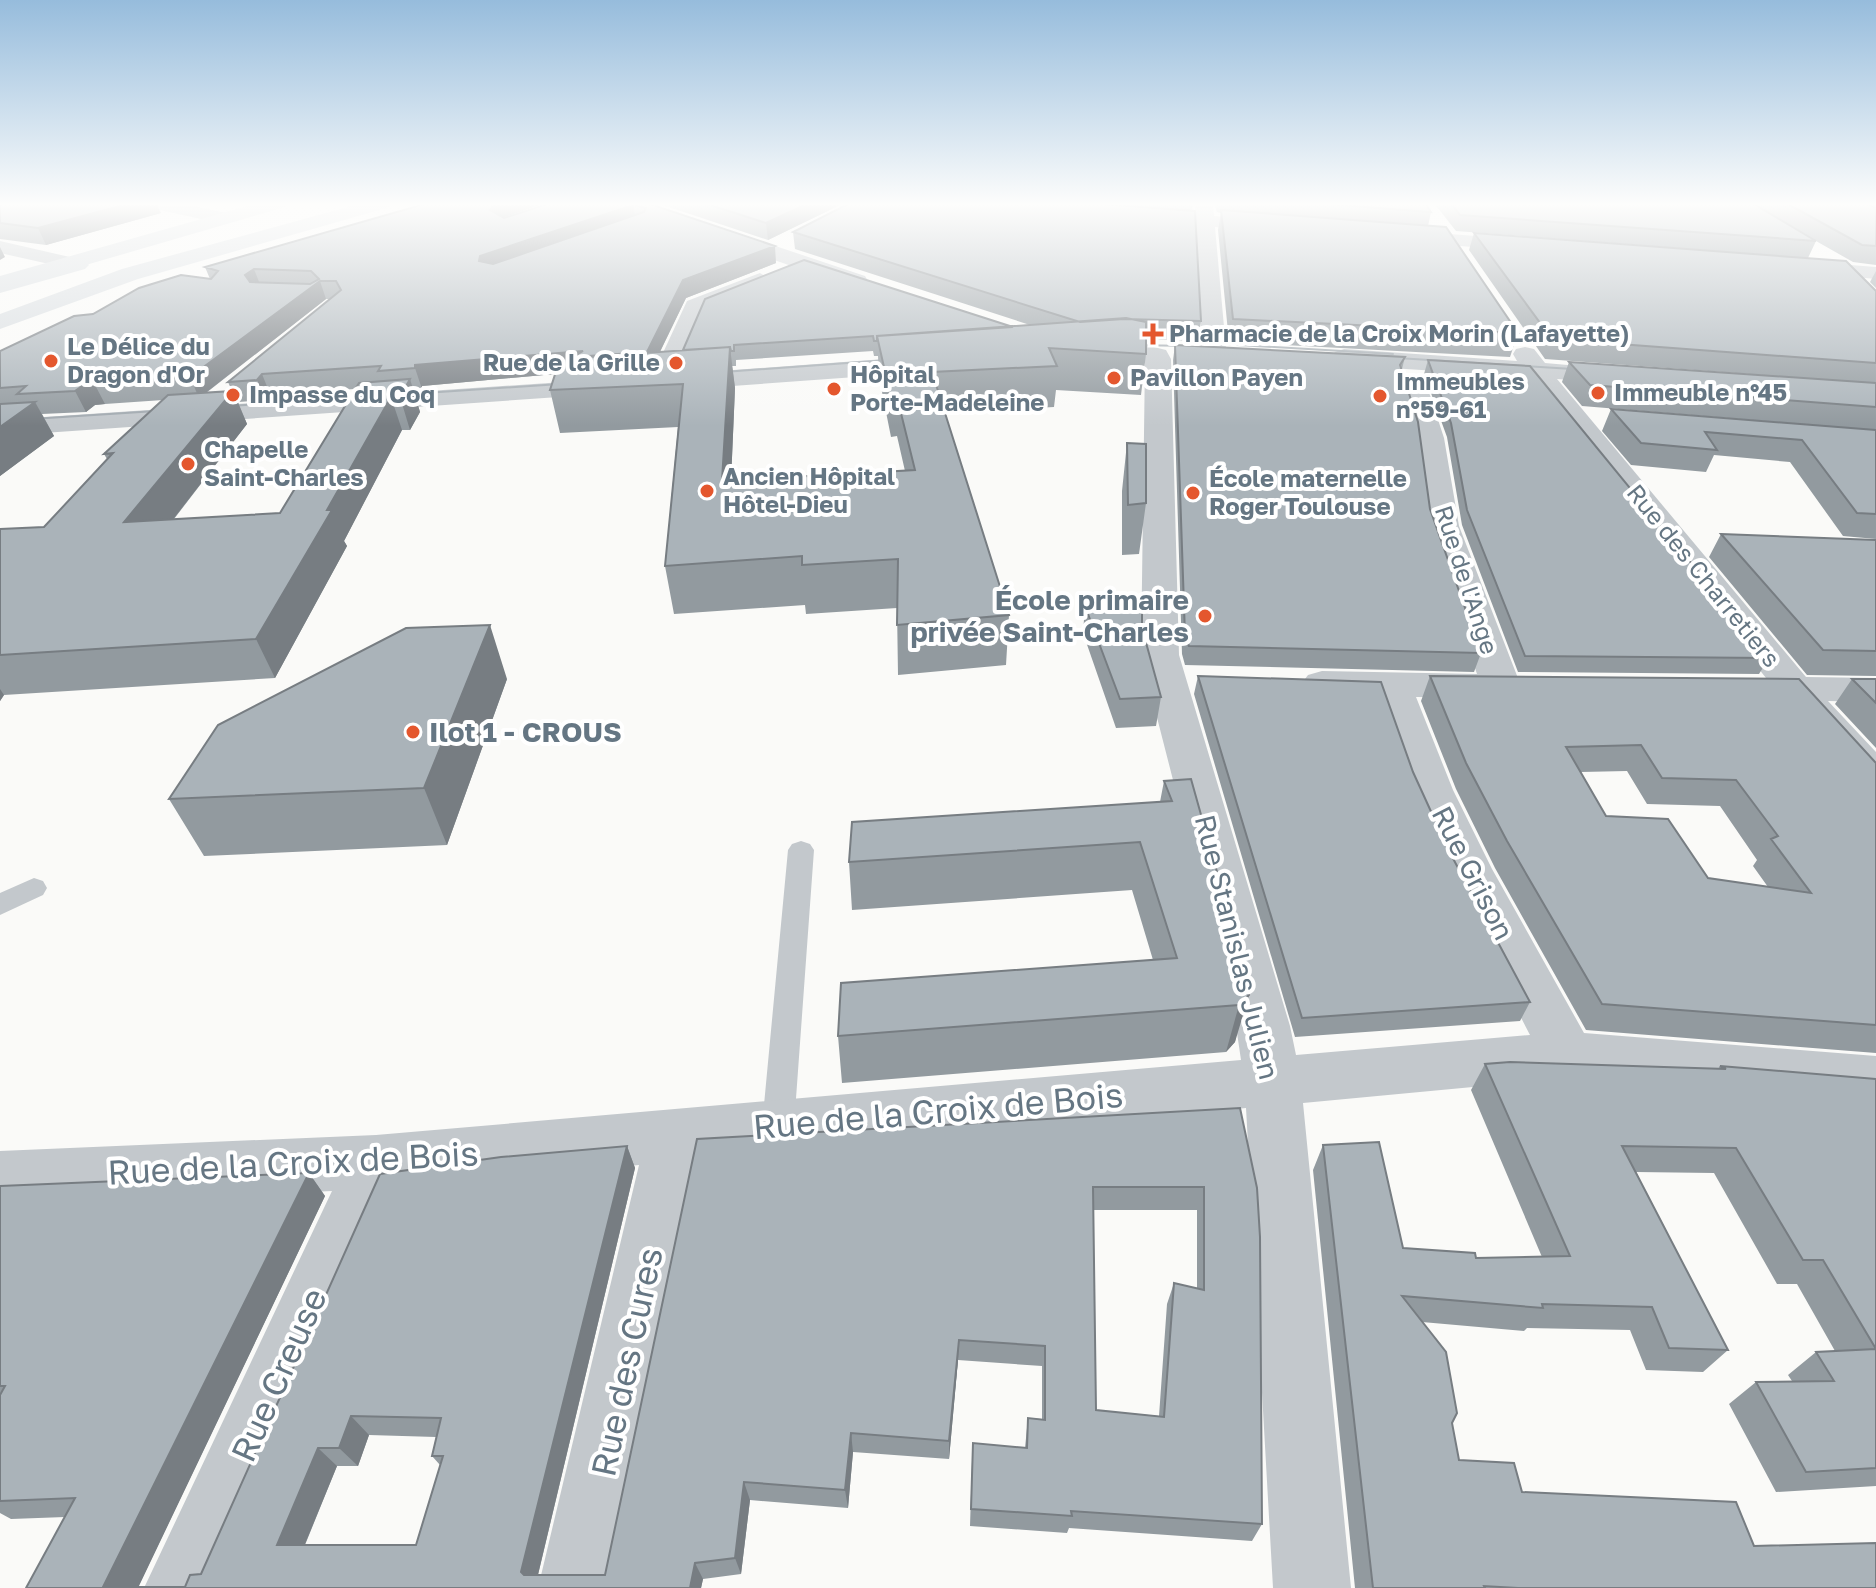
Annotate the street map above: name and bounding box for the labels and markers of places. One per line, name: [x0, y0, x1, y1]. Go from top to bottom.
place label: Pharmacie de la Croix Morin (Lafayette): [1169, 318, 1629, 347]
marker: Pharmacie de la Croix Morin (Lafayette): [1144, 325, 1162, 343]
place label: Le Délice du Dragon d'Or: [67, 331, 210, 388]
place label: Rue de la Grille: [483, 347, 660, 376]
marker: Le Délice du Dragon d'Or: [42, 352, 60, 370]
marker: Rue de la Grille: [667, 354, 685, 372]
place label: Hôpital Porte-Madeleine: [850, 359, 1045, 416]
place label: Pavillon Payen: [1130, 362, 1303, 391]
place label: Immeubles n°59-61: [1396, 366, 1525, 423]
marker: Pavillon Payen: [1105, 369, 1123, 387]
place label: Immeuble n°45: [1614, 377, 1787, 406]
place label: Impasse du Coq: [249, 379, 435, 408]
marker: Hôpital Porte-Madeleine: [825, 380, 843, 398]
marker: Immeuble n°45: [1589, 384, 1607, 402]
marker: Impasse du Coq: [224, 386, 242, 404]
marker: Immeubles n°59-61: [1371, 387, 1389, 405]
place label: Chapelle Saint-Charles: [204, 434, 364, 491]
marker: Chapelle Saint-Charles: [179, 455, 197, 473]
place label: Ancien Hôpital Hôtel-Dieu: [723, 461, 895, 518]
place label: École maternelle Roger Toulouse: [1209, 463, 1407, 520]
marker: Ancien Hôpital Hôtel-Dieu: [698, 482, 716, 500]
marker: École maternelle Roger Toulouse: [1184, 484, 1202, 502]
place label: École primaire privée Saint-Charles: [911, 583, 1189, 648]
marker: École primaire privée Saint-Charles: [1196, 607, 1214, 625]
place label: Ilot 1 - CROUS: [429, 715, 622, 748]
marker: Ilot 1 - CROUS: [404, 723, 422, 741]

